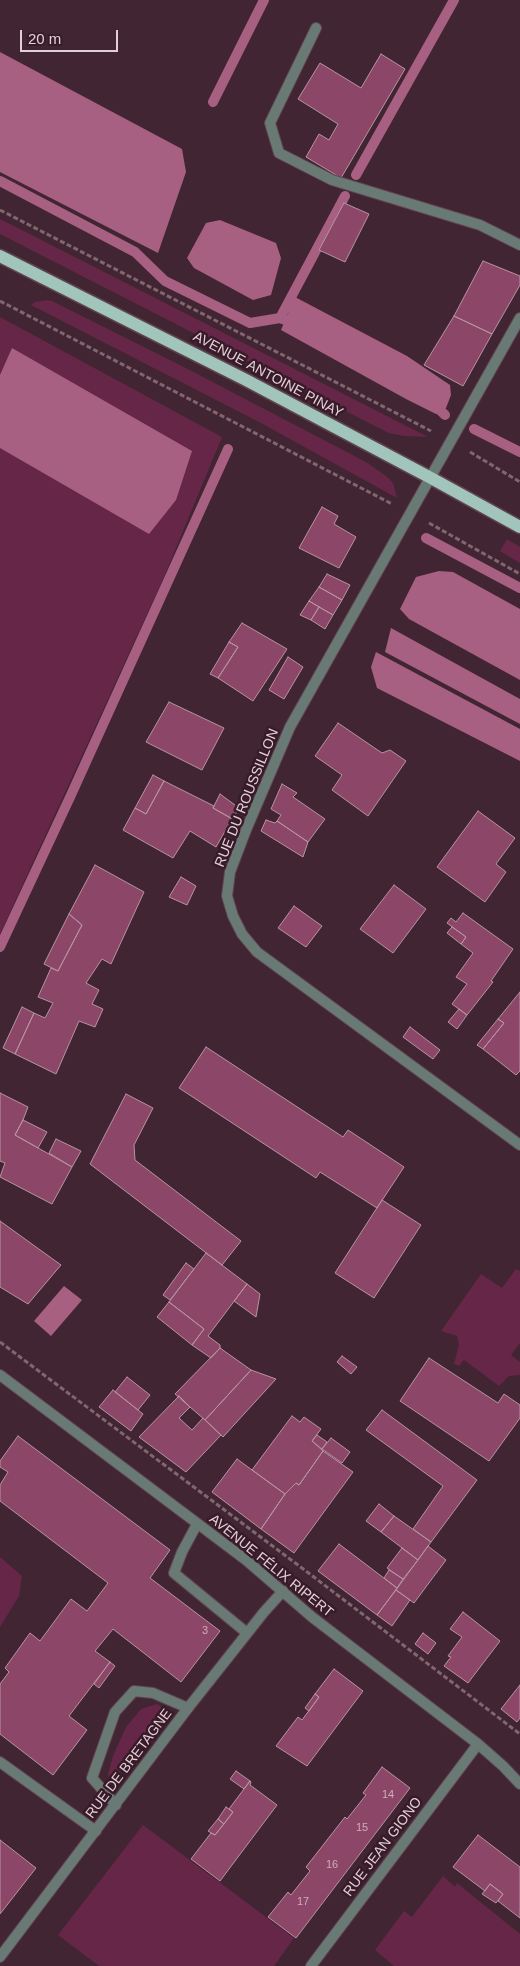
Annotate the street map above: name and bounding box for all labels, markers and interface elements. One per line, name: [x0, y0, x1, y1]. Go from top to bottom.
scale bar: [22, 20, 120, 52]
text: 20 m: [28, 30, 61, 47]
street label: AVENUE ANTOINE PINAY: [190, 328, 346, 422]
street label: RUE DU ROUSSILLON: [212, 726, 282, 870]
street label: AVENUE FÉLIX RIPERT: [206, 1511, 336, 1621]
house number: 3: [202, 1624, 208, 1638]
street label: RUE DE BRETAGNE: [82, 1706, 176, 1822]
house number: 14: [382, 1788, 394, 1802]
street label: RUE JEAN GIONO: [340, 1794, 426, 1900]
house number: 15: [356, 1821, 368, 1835]
house number: 16: [326, 1858, 338, 1872]
house number: 17: [297, 1895, 309, 1909]

